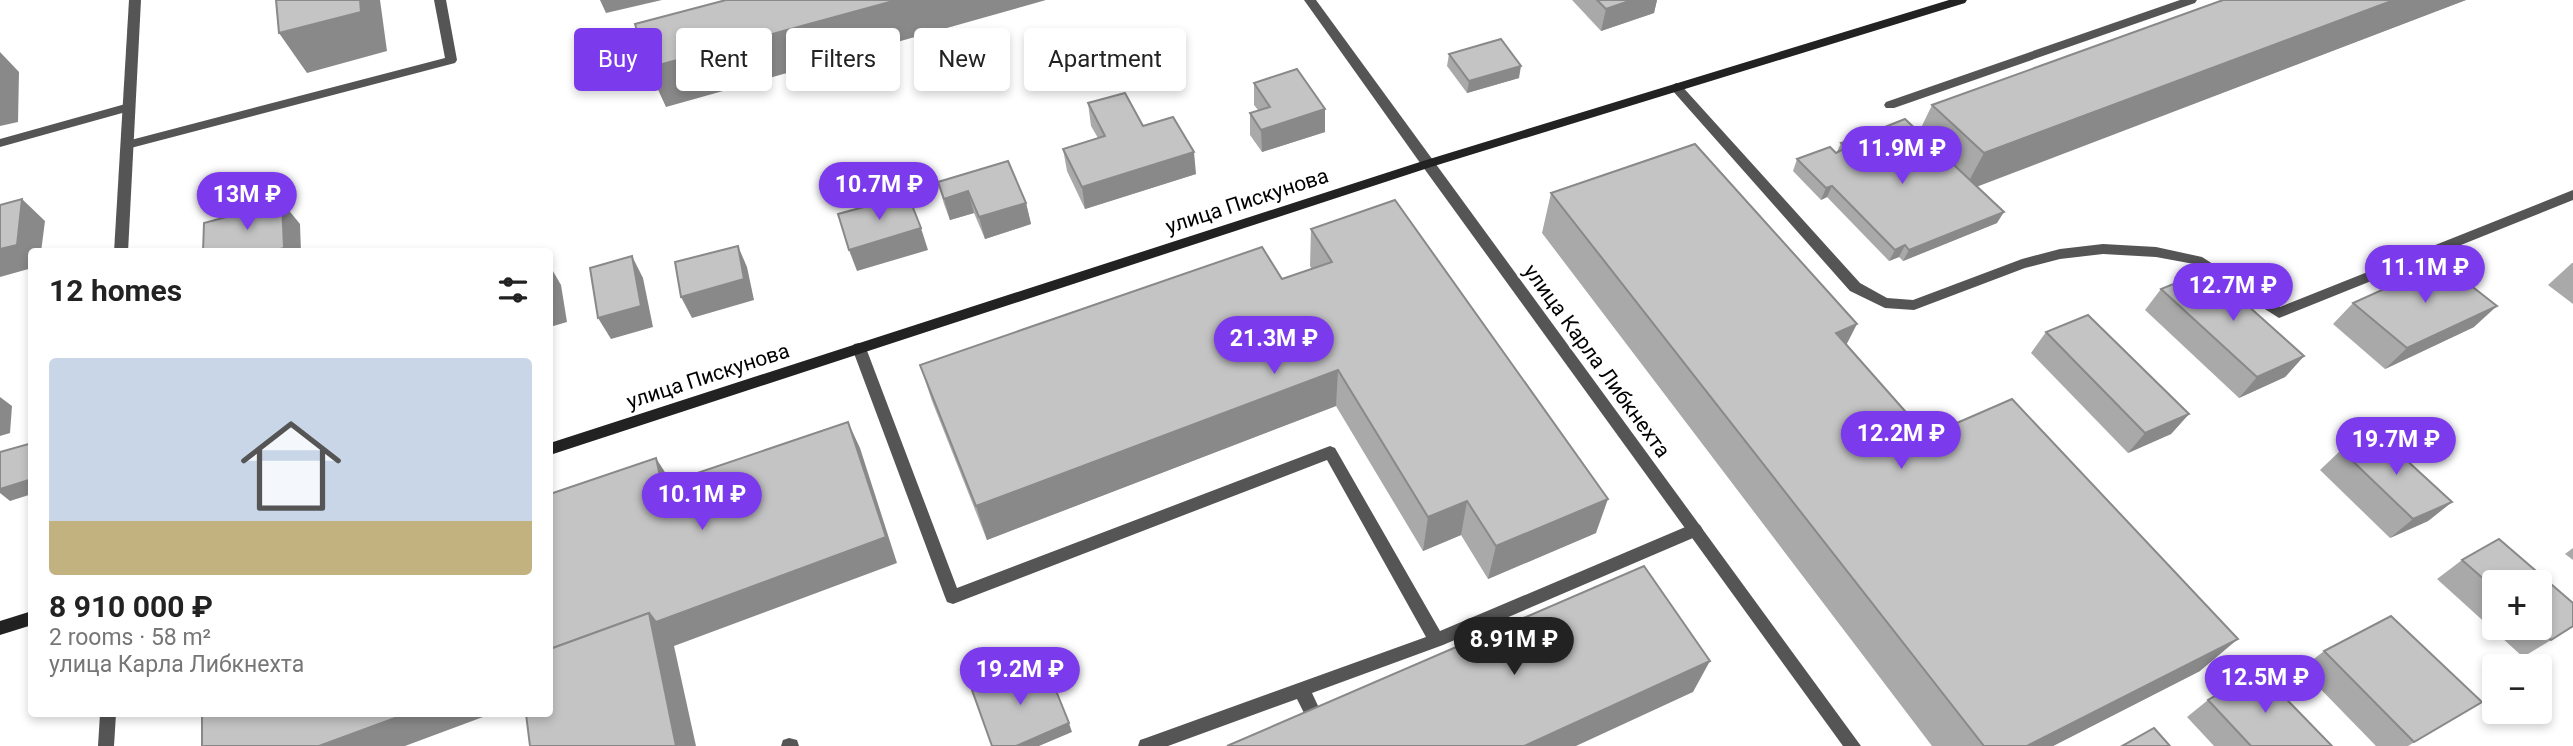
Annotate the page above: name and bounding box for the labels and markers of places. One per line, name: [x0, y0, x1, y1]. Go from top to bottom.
pin: 11.9M ₽: [1837, 127, 1967, 186]
pin: 10.7M ₽: [814, 162, 944, 222]
pin: 13M ₽: [198, 173, 296, 232]
pin: 11.1M ₽: [2360, 246, 2490, 305]
pin: 12.7M ₽: [2168, 264, 2298, 323]
pin: 21.3M ₽: [1209, 316, 1339, 376]
pin: 12.2M ₽: [1836, 412, 1966, 471]
pin: 19.7M ₽: [2331, 418, 2461, 477]
pin: 10.1M ₽: [637, 472, 767, 532]
pin: 8.91M ₽: [1449, 618, 1579, 677]
pin: 19.2M ₽: [955, 648, 1085, 707]
pin: 12.5M ₽: [2200, 656, 2330, 715]

